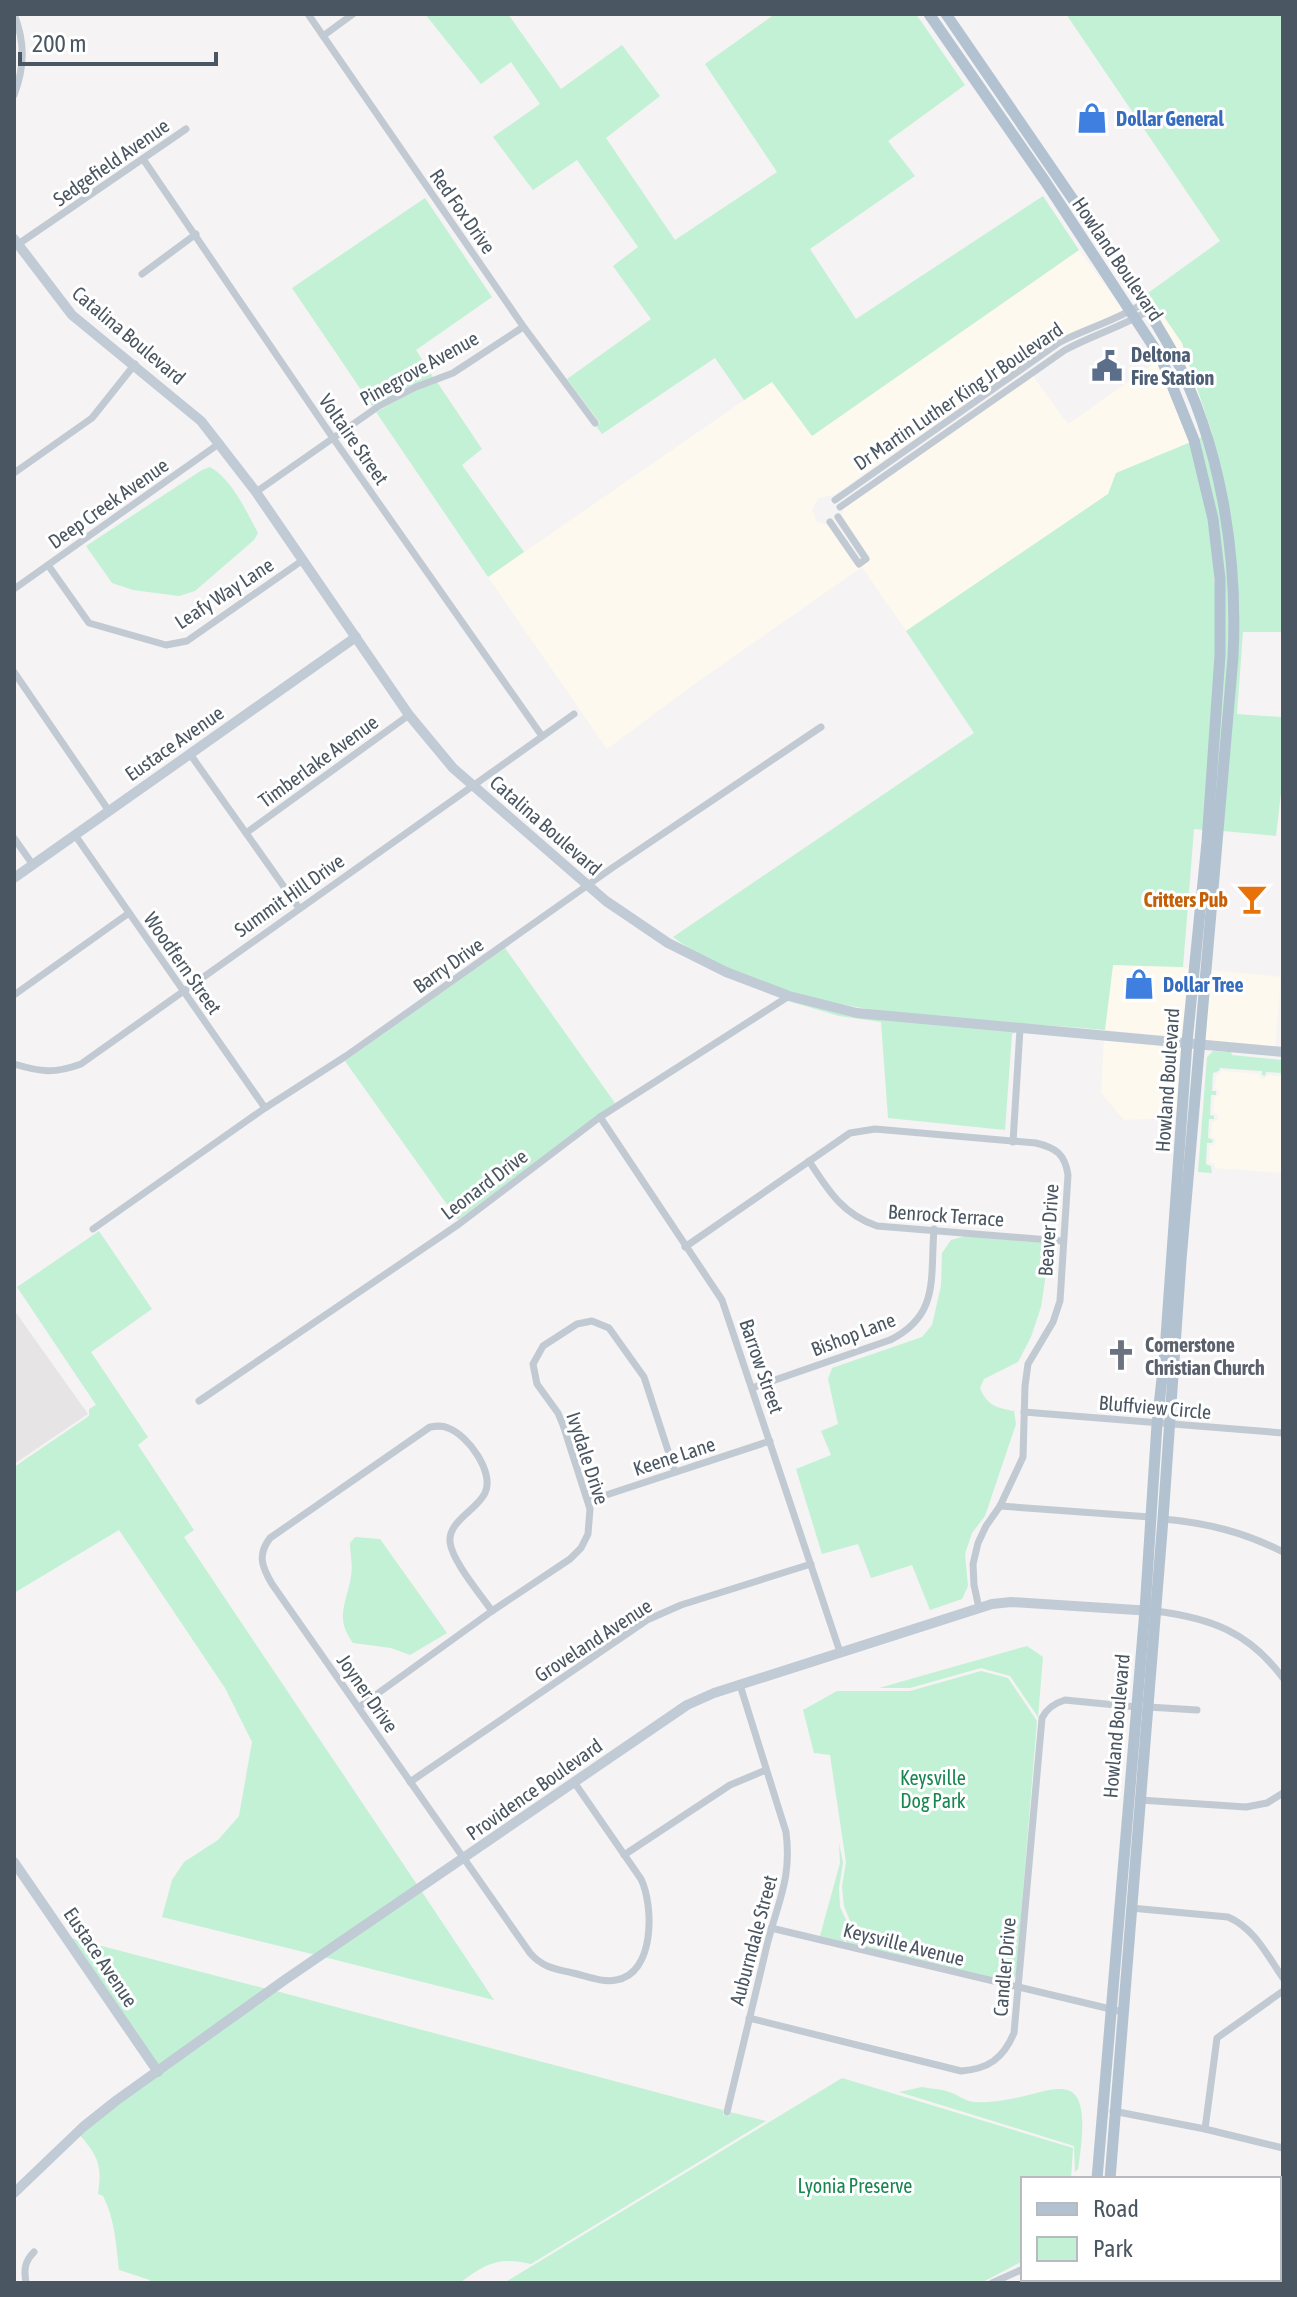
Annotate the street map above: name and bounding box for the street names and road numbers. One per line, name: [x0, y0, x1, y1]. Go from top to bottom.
street label: Sedgefield Avenue: [49, 114, 173, 210]
street label: Red Fox Drive: [426, 164, 500, 258]
street label: Howland Boulevard: [1068, 193, 1168, 325]
street label: Catalina Boulevard: [68, 281, 190, 389]
street label: Dr Martin Luther King Jr Boulevard: [849, 317, 1067, 475]
street label: Pinegrove Avenue: [356, 326, 482, 410]
street label: Voltaire Street: [314, 389, 394, 489]
street label: Deep Creek Avenue: [44, 453, 172, 553]
street label: Leafy Way Lane: [171, 553, 277, 633]
street label: Eustace Avenue: [120, 701, 228, 785]
street label: Timberlake Avenue: [254, 710, 382, 812]
street label: Catalina Boulevard: [486, 770, 606, 880]
street label: Summit Hill Drive: [230, 849, 348, 941]
street label: Woodfern Street: [139, 908, 227, 1019]
street label: Barry Drive: [408, 933, 488, 997]
street label: Howland Boulevard: [1150, 1007, 1184, 1153]
street label: Leonard Drive: [436, 1144, 532, 1224]
street label: Beaver Drive: [1033, 1183, 1063, 1277]
street label: Benrock Terrace: [887, 1199, 1005, 1231]
street label: Bishop Lane: [808, 1307, 898, 1361]
street label: Barrow Street: [735, 1316, 789, 1416]
street label: Bluffview Circle: [1098, 1391, 1212, 1423]
street label: Ivydale Drive: [562, 1409, 614, 1507]
street label: Keene Lane: [630, 1432, 718, 1480]
street label: Groveland Avenue: [530, 1594, 656, 1686]
street label: Joyner Drive: [333, 1650, 403, 1736]
street label: Howland Boulevard: [1098, 1653, 1134, 1799]
street label: Providence Boulevard: [462, 1734, 606, 1844]
street label: Auburndale Street: [725, 1872, 781, 2008]
street label: Eustace Avenue: [59, 1903, 143, 2011]
street label: Candler Drive: [988, 1917, 1020, 2017]
street label: Keysville Avenue: [841, 1918, 967, 1970]

